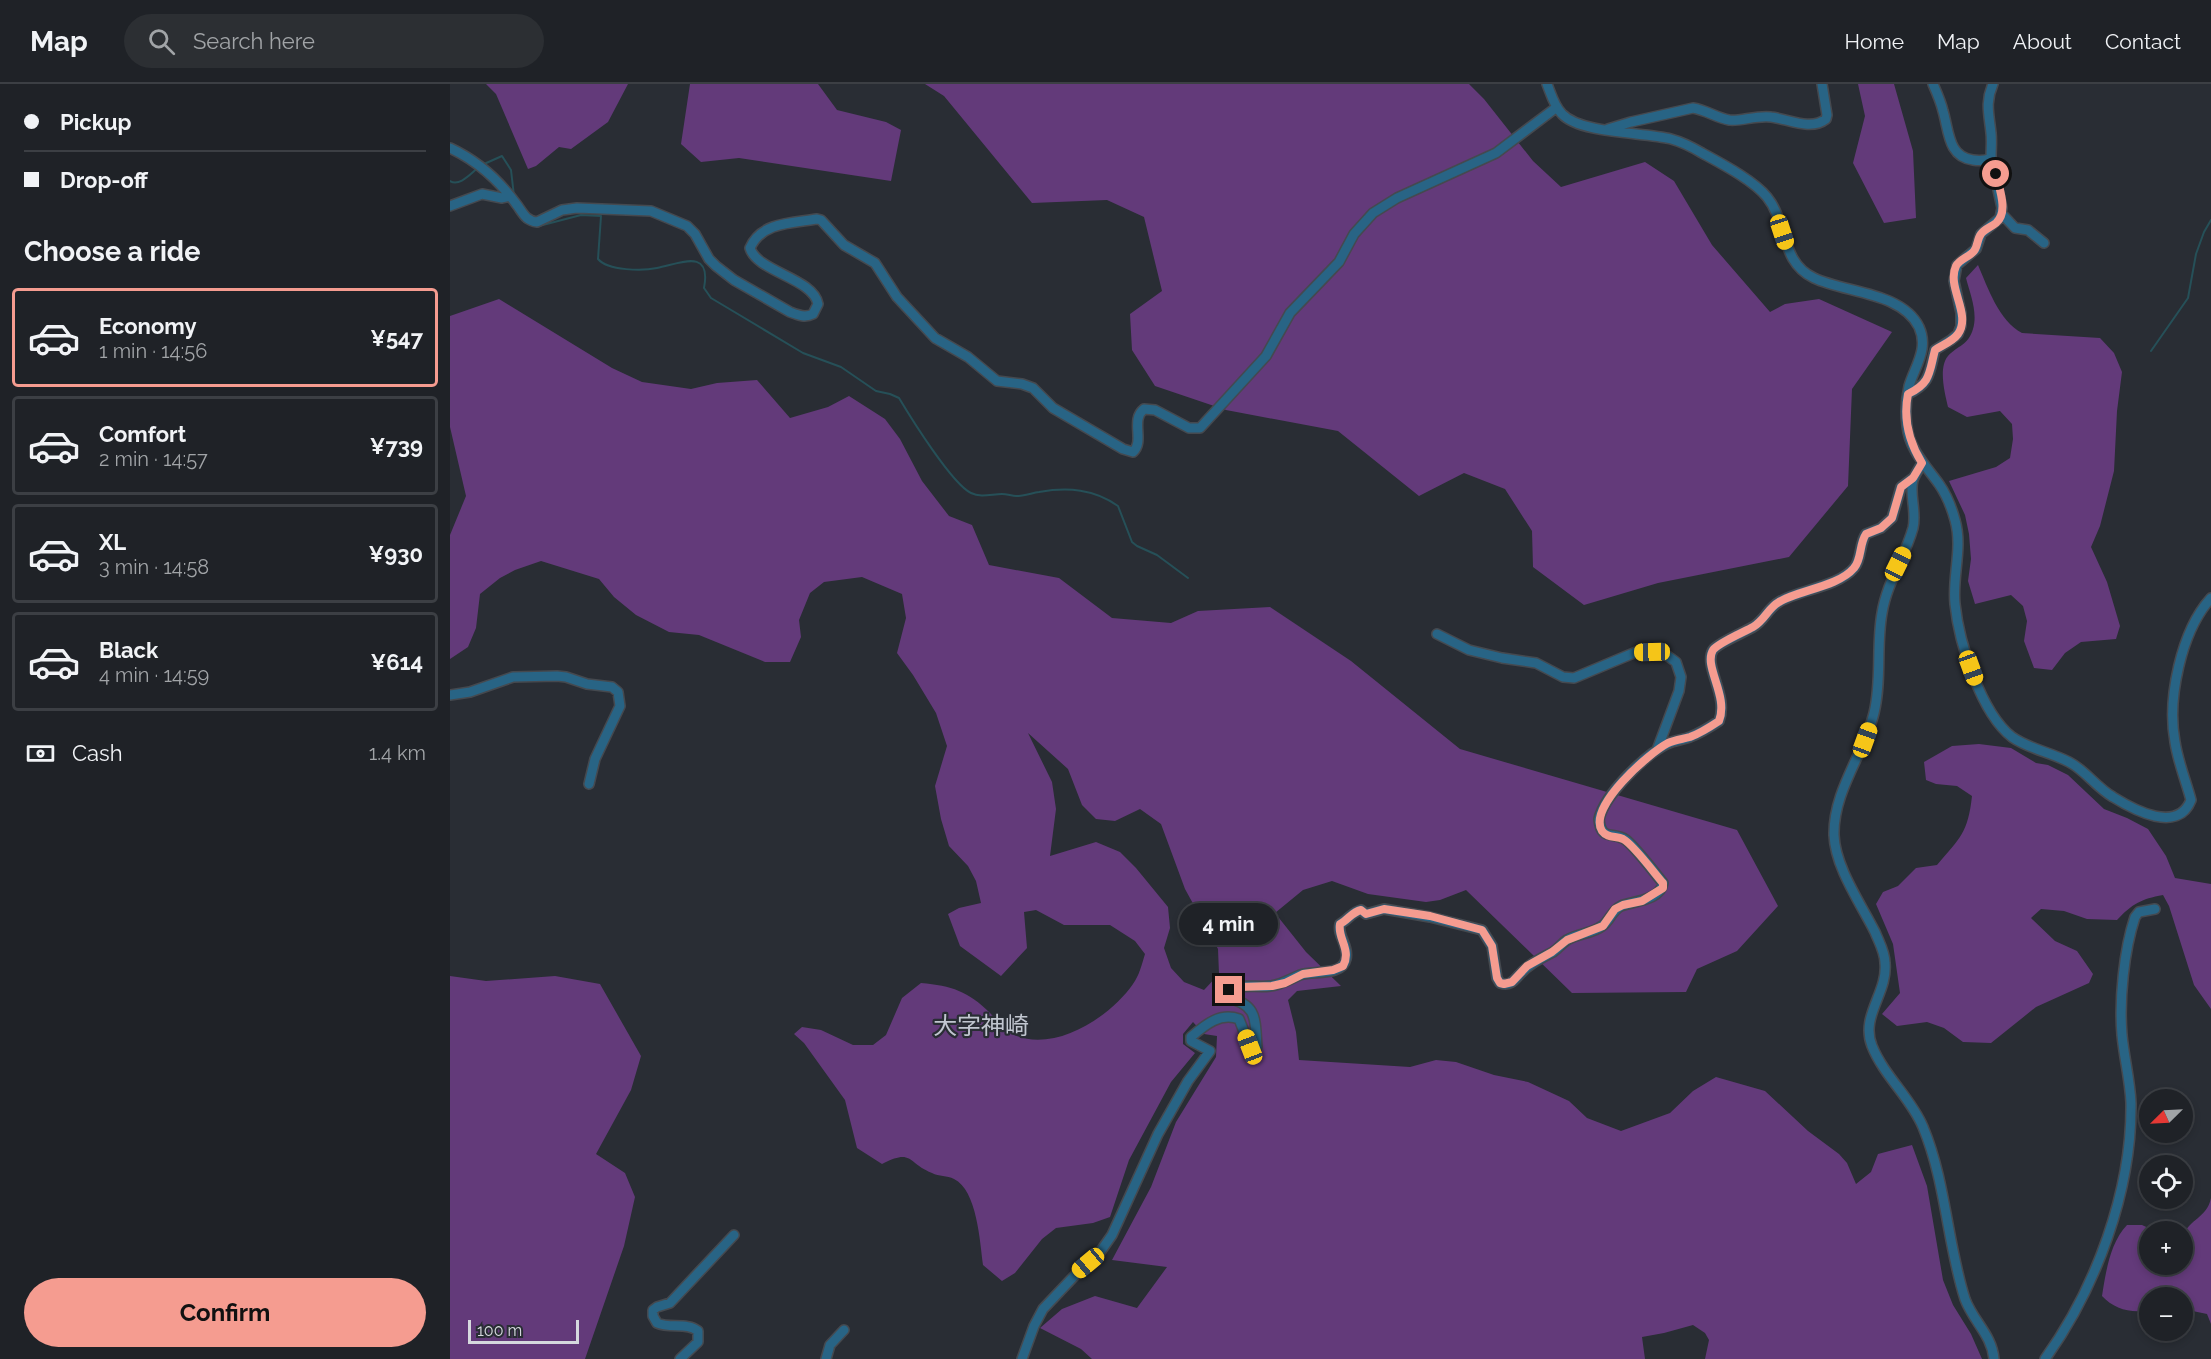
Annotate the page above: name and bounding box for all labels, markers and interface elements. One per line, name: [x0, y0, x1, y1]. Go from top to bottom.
search box: [124, 14, 544, 68]
text: Map: [30, 25, 88, 58]
icon: search: [145, 25, 178, 58]
text: Search here: [193, 28, 315, 54]
text: Home: [1845, 29, 1904, 54]
text: Map: [1937, 29, 1980, 54]
text: About: [2013, 29, 2072, 54]
text: Contact: [2105, 29, 2181, 54]
text: Pickup: [60, 109, 132, 135]
route start: [1982, 160, 2009, 187]
text: Drop-off: [60, 167, 148, 193]
car: [1768, 212, 1796, 252]
text: Choose a ride: [24, 236, 200, 267]
icon: car: [27, 311, 81, 365]
text: Economy: [99, 313, 197, 339]
text: ¥547: [370, 325, 423, 351]
text: 1 min · 14:56: [99, 339, 207, 363]
icon: car: [27, 419, 81, 473]
text: Comfort: [99, 421, 186, 447]
text: ¥739: [370, 433, 423, 459]
text: 2 min · 14:57: [99, 447, 208, 471]
icon: car: [27, 527, 81, 581]
text: XL: [99, 529, 126, 555]
text: ¥930: [369, 541, 423, 567]
car: [1882, 544, 1914, 584]
text: 3 min · 14:58: [99, 555, 209, 579]
icon: car: [27, 635, 81, 689]
text: Black: [99, 637, 158, 663]
car: [1634, 643, 1670, 661]
car: [1956, 648, 1986, 688]
text: ¥614: [371, 649, 423, 675]
text: 4 min · 14:59: [99, 663, 209, 687]
car: [1850, 720, 1880, 760]
icon: cash: [24, 737, 57, 770]
text: Cash: [72, 740, 123, 766]
text: 1.4 km: [369, 741, 426, 765]
callout: 4 min: [1180, 903, 1278, 945]
text: 4 min: [1202, 912, 1255, 936]
route end: [1215, 976, 1242, 1003]
district label: 大字神崎: [933, 1011, 1029, 1040]
car: [1235, 1027, 1265, 1067]
north arrow: [2139, 1089, 2193, 1143]
map controls: [2139, 1089, 2193, 1341]
button: locate: [2139, 1155, 2193, 1209]
button: +: [2139, 1221, 2193, 1275]
car: [1068, 1245, 1108, 1281]
button: Confirm: [24, 1278, 426, 1347]
button: −: [2139, 1287, 2193, 1341]
scale bar: [468, 1317, 579, 1344]
text: 100 m: [477, 1321, 522, 1340]

